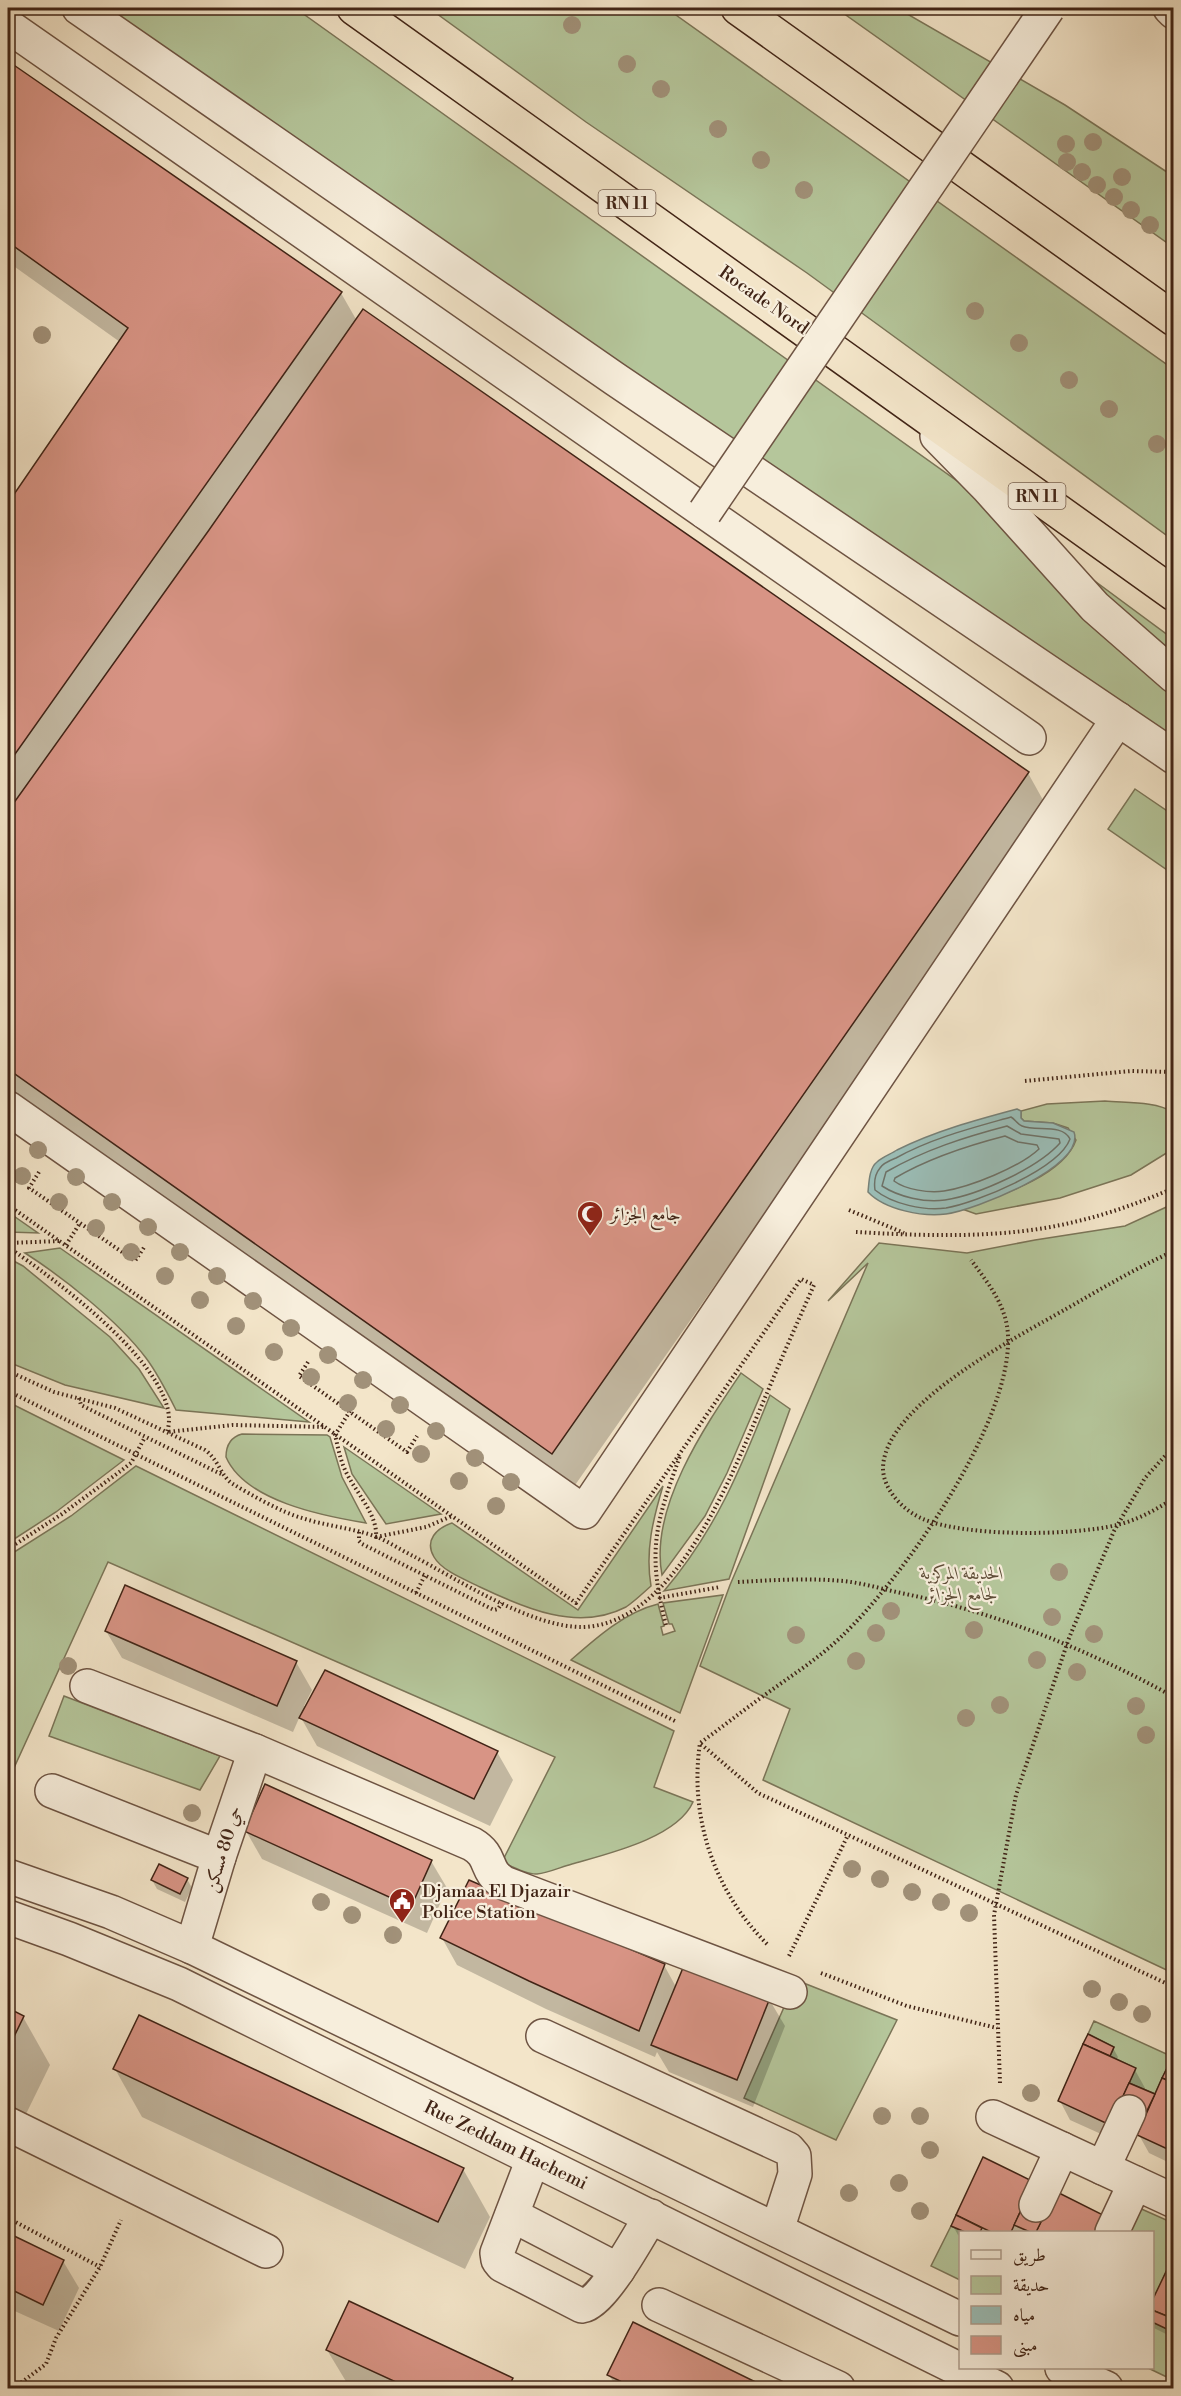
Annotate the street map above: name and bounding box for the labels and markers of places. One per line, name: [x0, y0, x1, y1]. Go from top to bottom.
mosque icon: جامع الجزائر: [575, 1199, 605, 1237]
place label: جامع الجزائر: [608, 1203, 681, 1230]
place label: Djamaa El Djazair Police Station: [422, 1880, 571, 1924]
public building icon: Djamaa El Djazair Police Station: [387, 1886, 417, 1924]

